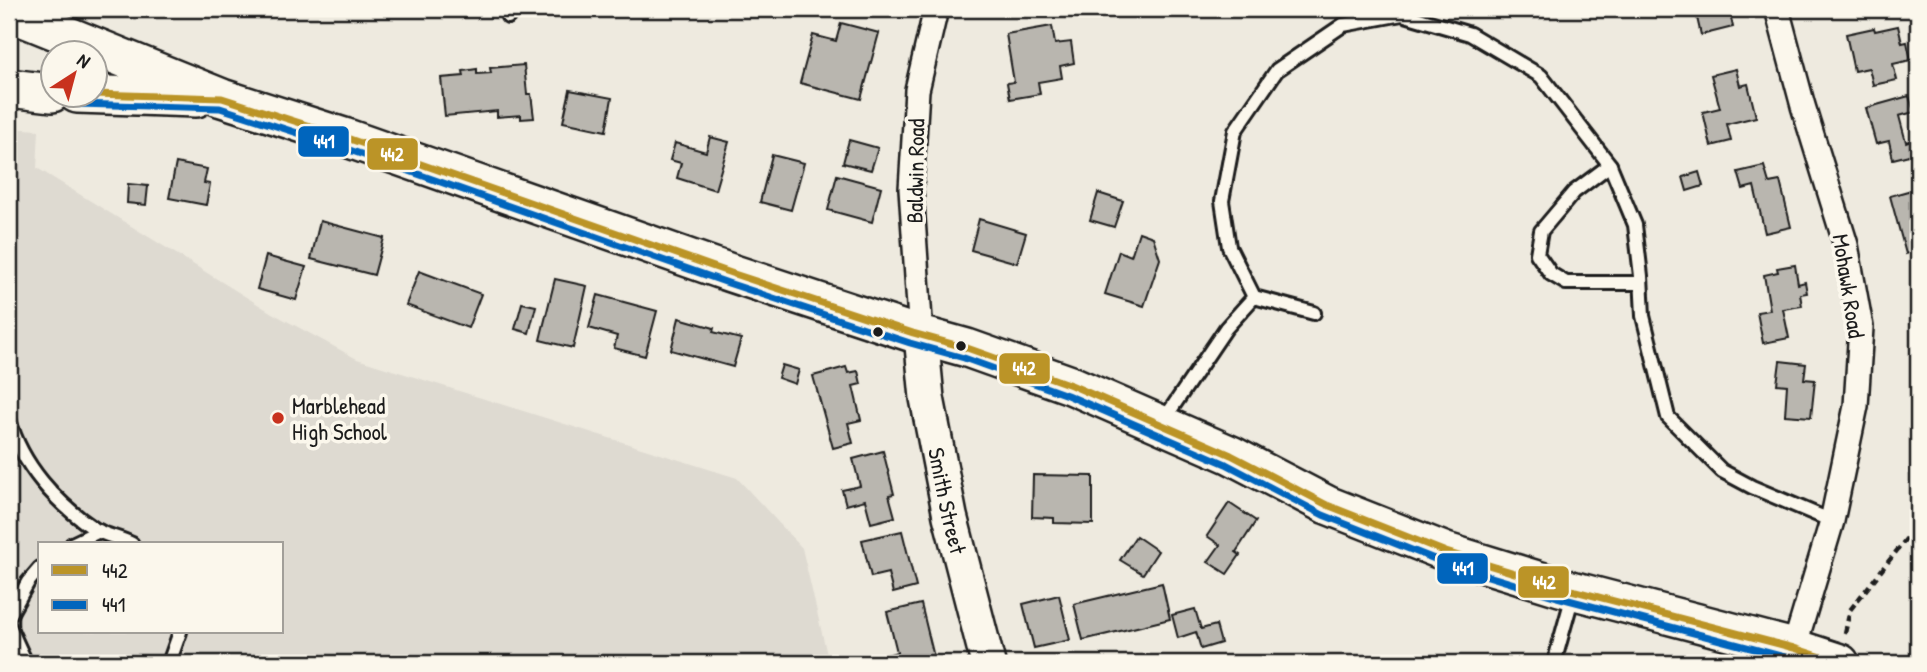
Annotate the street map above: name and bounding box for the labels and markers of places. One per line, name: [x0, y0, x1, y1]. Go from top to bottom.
unlabelled marker: [871, 325, 885, 339]
unlabelled marker: [954, 339, 968, 353]
place label: Marblehead High School: [292, 390, 388, 447]
marker: Marblehead High School: [270, 410, 286, 426]

